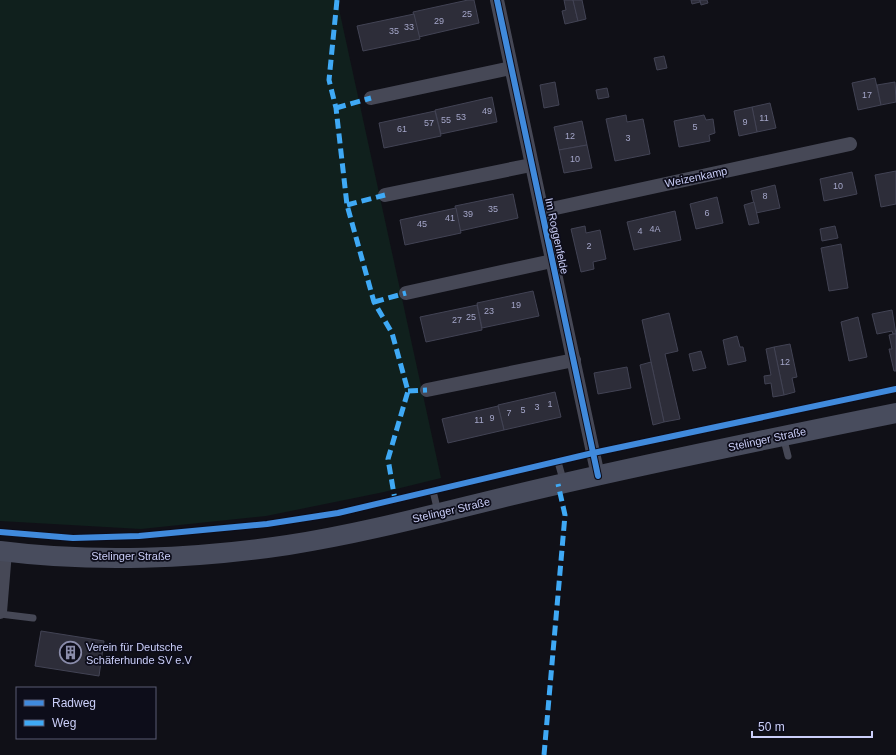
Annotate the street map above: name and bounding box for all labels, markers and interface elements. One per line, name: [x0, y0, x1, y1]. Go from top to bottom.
house number: 25: [462, 9, 472, 19]
house number: 29: [434, 16, 444, 26]
house number: 33: [404, 22, 414, 32]
house number: 35: [389, 26, 399, 36]
house number: 17: [862, 90, 872, 100]
house number: 49: [482, 106, 492, 116]
house number: 53: [456, 112, 466, 122]
house number: 11: [759, 113, 769, 123]
house number: 55: [441, 115, 451, 125]
house number: 9: [742, 117, 748, 127]
house number: 57: [424, 118, 434, 128]
house number: 5: [692, 122, 698, 132]
house number: 61: [397, 124, 407, 134]
house number: 12: [565, 131, 575, 141]
house number: 3: [625, 133, 631, 143]
house number: 10: [570, 154, 580, 164]
street label: Weizenkamp: [664, 165, 728, 189]
house number: 10: [833, 181, 843, 191]
house number: 8: [762, 191, 768, 201]
street label: Im Roggenfelde: [543, 197, 571, 275]
house number: 35: [488, 204, 498, 214]
house number: 6: [704, 208, 710, 218]
house number: 39: [463, 209, 473, 219]
house number: 41: [445, 213, 455, 223]
house number: 45: [417, 219, 427, 229]
house number: 4A: [649, 224, 661, 234]
house number: 4: [637, 226, 643, 236]
house number: 2: [586, 241, 592, 251]
house number: 19: [511, 300, 521, 310]
house number: 23: [484, 306, 494, 316]
house number: 25: [466, 312, 476, 322]
house number: 27: [452, 315, 462, 325]
house number: 12: [780, 357, 790, 367]
house number: 1: [547, 399, 553, 409]
house number: 3: [534, 402, 540, 412]
house number: 5: [520, 405, 526, 415]
house number: 7: [506, 408, 512, 418]
house number: 9: [489, 413, 495, 423]
house number: 11: [474, 415, 484, 425]
street label: Stelinger Straße: [727, 425, 807, 453]
street label: Stelinger Straße: [411, 495, 491, 525]
street label: Stelinger Straße: [91, 550, 171, 562]
building icon: Verein für Deutsche Schäferhunde SV e.V: [57, 640, 83, 666]
place label: Verein für Deutsche Schäferhunde SV e.V: [86, 641, 192, 666]
legend: [16, 687, 156, 739]
text: Radweg: [52, 696, 96, 710]
scale bar: [752, 713, 872, 739]
text: Weg: [52, 716, 76, 730]
text: 50 m: [758, 720, 785, 734]

